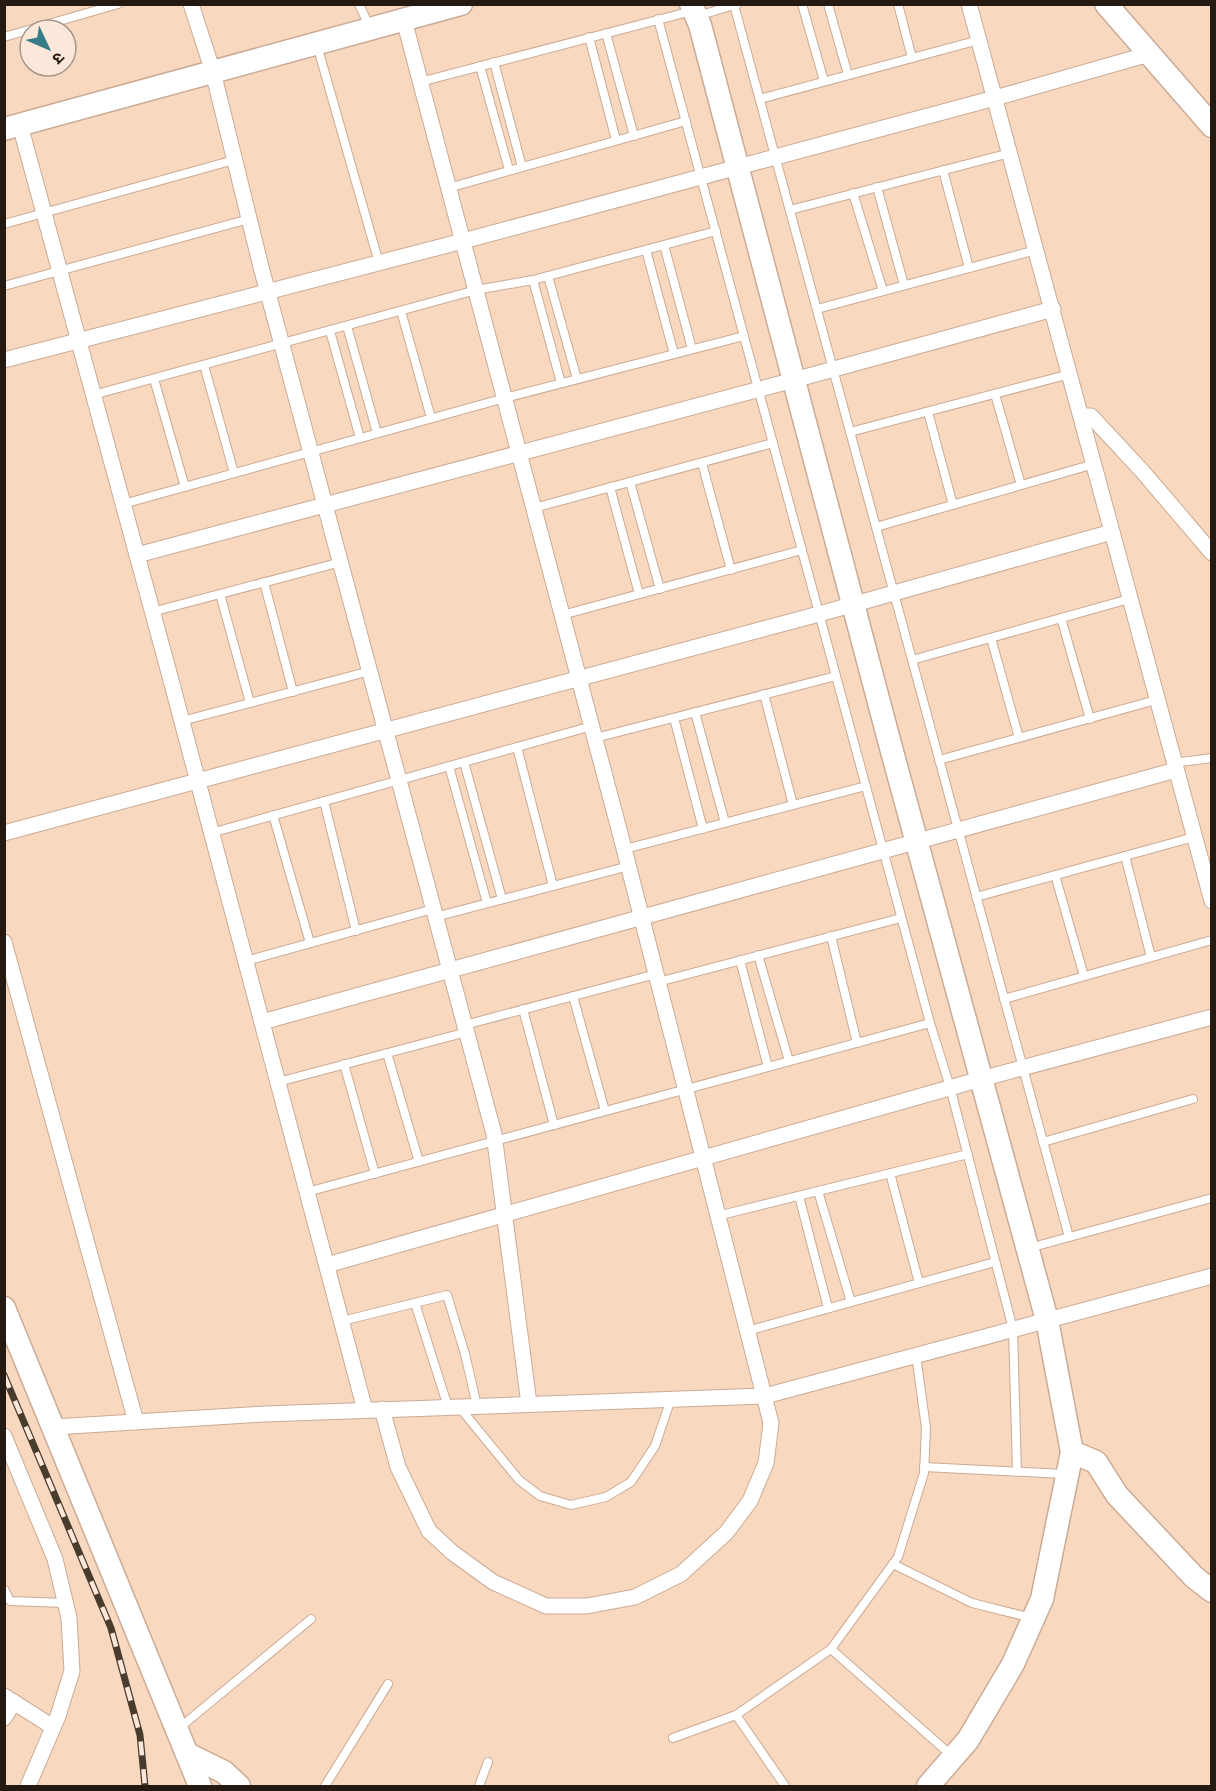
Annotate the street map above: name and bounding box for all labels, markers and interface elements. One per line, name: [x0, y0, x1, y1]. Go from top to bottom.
north arrow: [18, 18, 78, 78]
text: उ: [48, 48, 69, 68]

